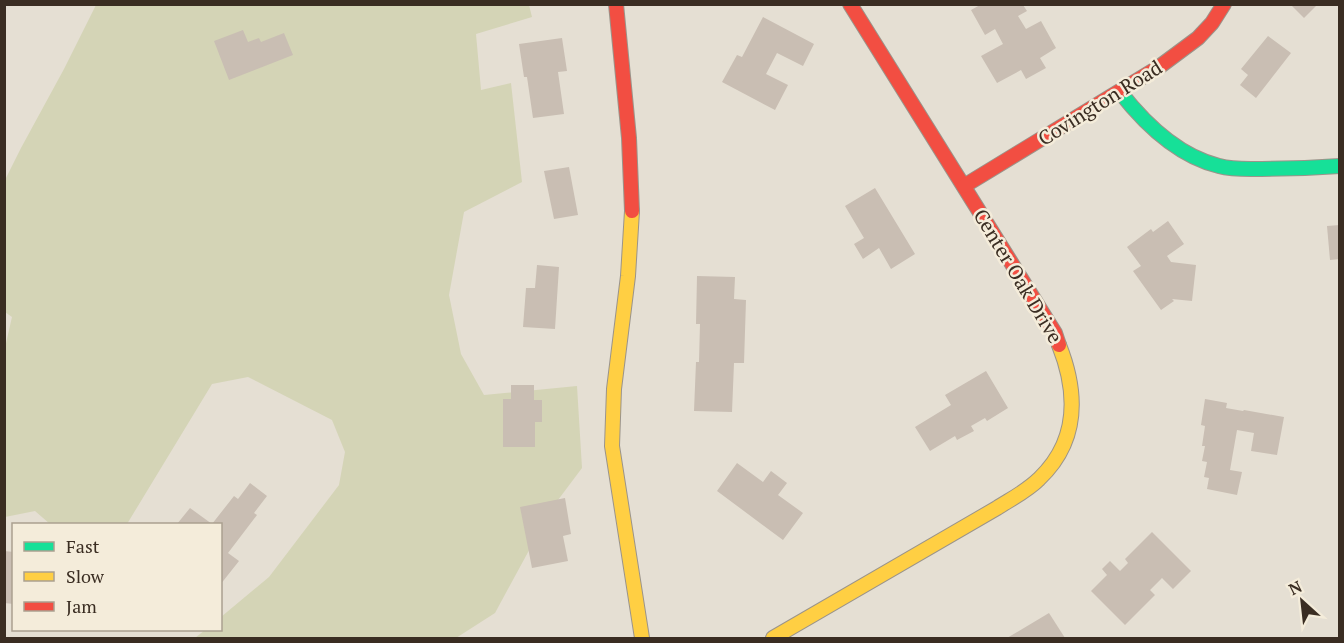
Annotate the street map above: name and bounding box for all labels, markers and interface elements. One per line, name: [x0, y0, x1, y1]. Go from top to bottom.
street label: Covington Road: [1033, 54, 1167, 152]
street label: Center Oak Drive: [968, 204, 1069, 348]
legend: [12, 523, 222, 631]
text: Fast: [66, 534, 100, 558]
text: Slow: [66, 564, 105, 588]
north arrow: [1272, 571, 1332, 631]
text: N: [1285, 575, 1306, 600]
text: Jam: [66, 594, 97, 618]

